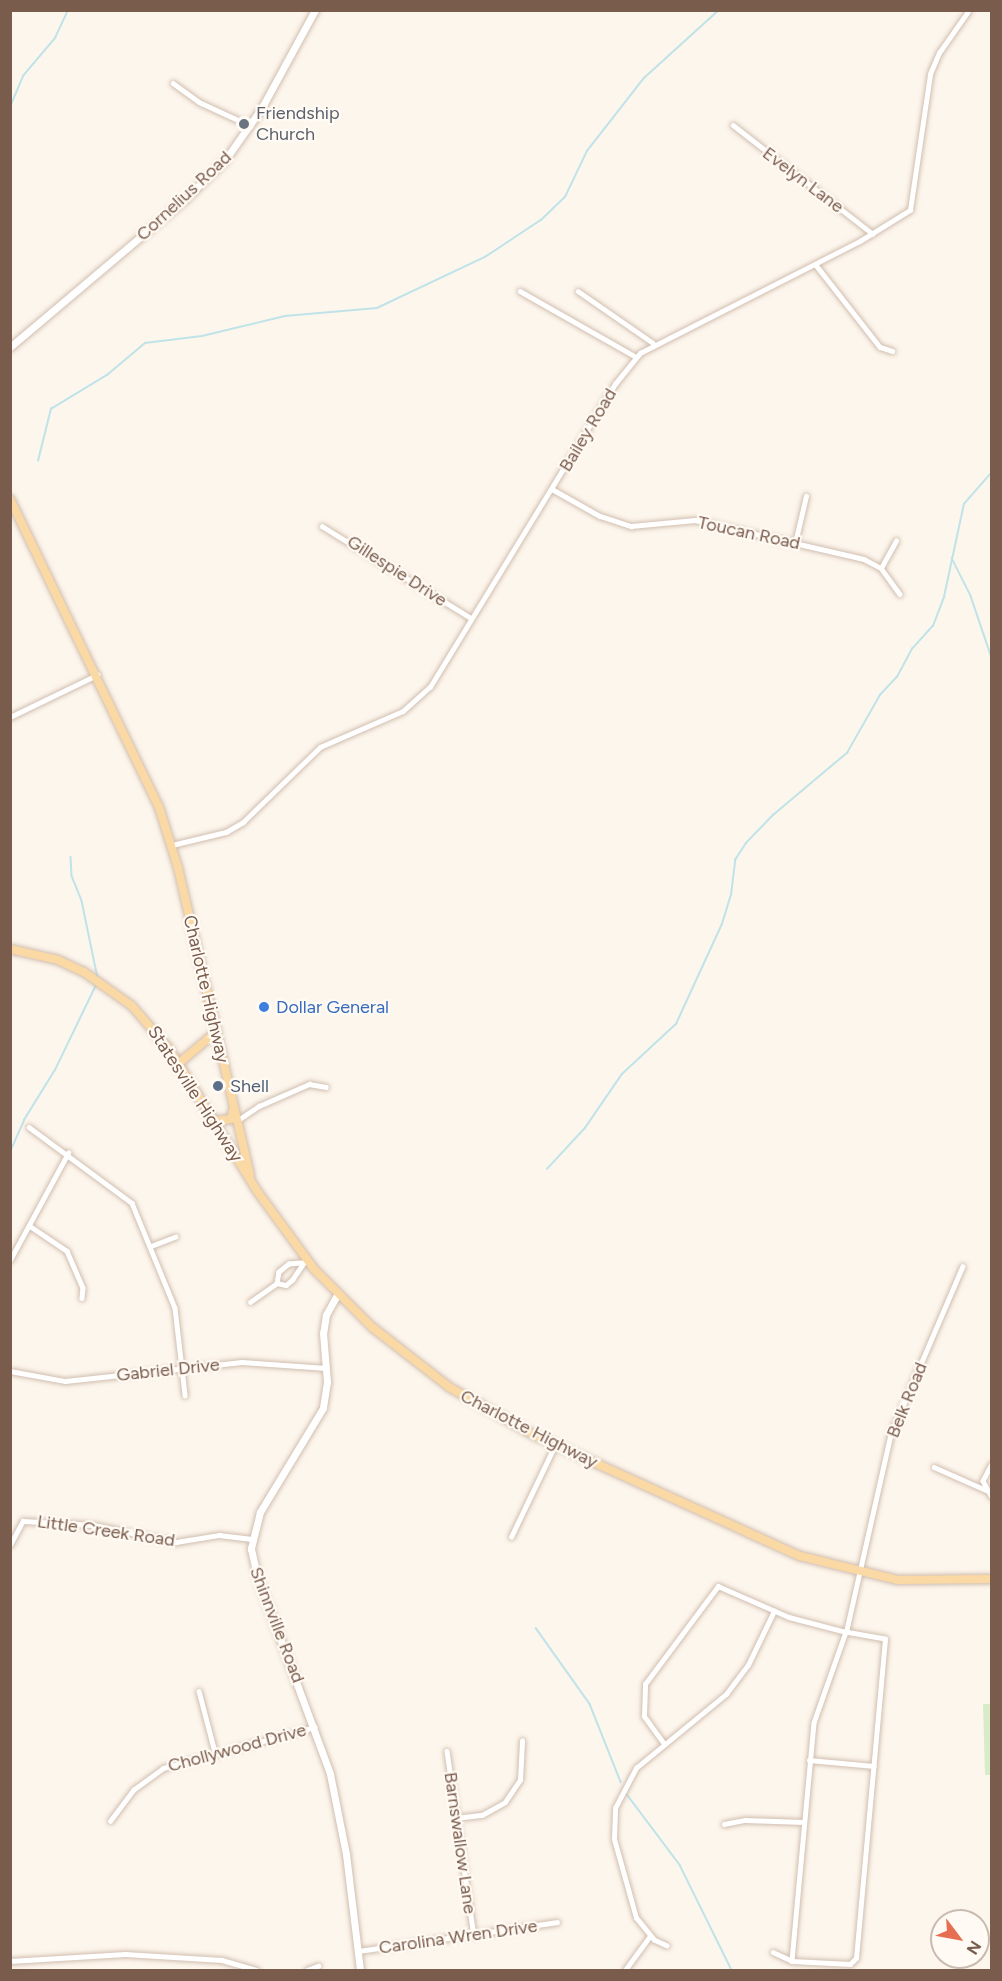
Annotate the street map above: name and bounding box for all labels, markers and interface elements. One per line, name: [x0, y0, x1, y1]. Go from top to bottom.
place label: Friendship Church: [256, 103, 340, 146]
marker: Friendship Church: [237, 117, 251, 131]
street label: Evelyn Lane: [758, 142, 848, 218]
street label: Cornelius Road: [132, 147, 236, 245]
street label: Bailey Road: [555, 384, 621, 476]
street label: Toucan Road: [696, 512, 802, 554]
street label: Gillespie Drive: [343, 531, 451, 611]
street label: Charlotte Highway: [178, 913, 234, 1065]
place label: Dollar General: [276, 996, 389, 1018]
marker: Dollar General: [257, 1000, 271, 1014]
street label: Statesville Highway: [143, 1022, 247, 1166]
place label: Shell: [230, 1075, 269, 1097]
marker: Shell: [211, 1079, 225, 1093]
street label: Gabriel Drive: [115, 1354, 221, 1386]
street label: Belk Road: [882, 1359, 932, 1441]
street label: Charlotte Highway: [457, 1385, 601, 1473]
street label: Little Creek Road: [36, 1511, 176, 1551]
street label: Shinnville Road: [245, 1564, 309, 1686]
street label: Chollywood Drive: [166, 1719, 308, 1777]
street label: Barnswallow Lane: [439, 1771, 481, 1915]
north arrow: [930, 1909, 990, 1969]
street label: Carolina Wren Drive: [377, 1915, 539, 1959]
text: N: [963, 1937, 985, 1958]

